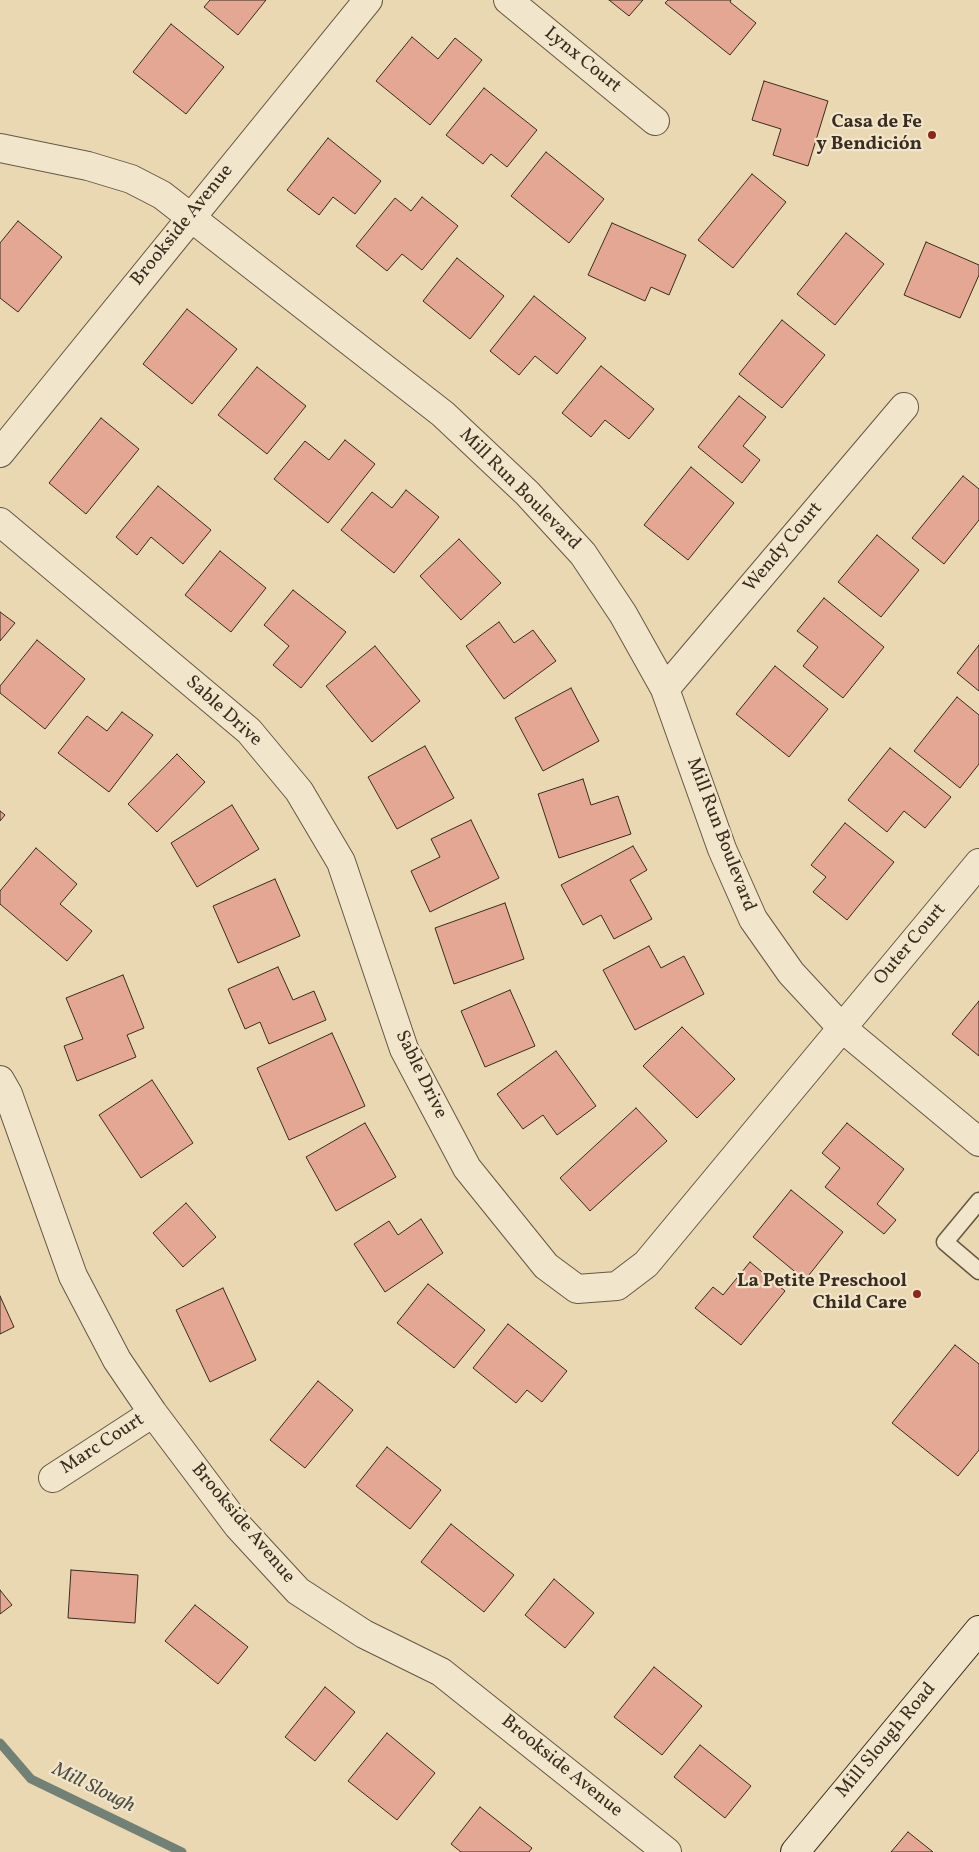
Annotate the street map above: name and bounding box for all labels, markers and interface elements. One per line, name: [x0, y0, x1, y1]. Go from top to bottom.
street label: Lynx Court: [539, 23, 625, 99]
place label: Casa de Fe y Bendición: [816, 113, 922, 157]
marker: Casa de Fe y Bendición: [926, 129, 938, 141]
street label: Brookside Avenue: [127, 161, 239, 291]
street label: Mill Run Boulevard: [453, 424, 585, 556]
street label: Wendy Court: [740, 498, 828, 598]
street label: Sable Drive: [180, 672, 266, 752]
street label: Mill Run Boulevard: [680, 755, 760, 915]
street label: Outer Court: [870, 899, 952, 991]
street label: Sable Drive: [389, 1027, 451, 1123]
place label: La Petite Preschool Child Care: [737, 1272, 907, 1316]
marker: La Petite Preschool Child Care: [911, 1288, 923, 1300]
street label: Marc Court: [57, 1409, 149, 1481]
street label: Brookside Avenue: [185, 1459, 299, 1589]
street label: Mill Slough Road: [832, 1679, 942, 1803]
street label: Brookside Avenue: [496, 1711, 626, 1823]
water label: Mill Slough: [48, 1759, 138, 1819]

